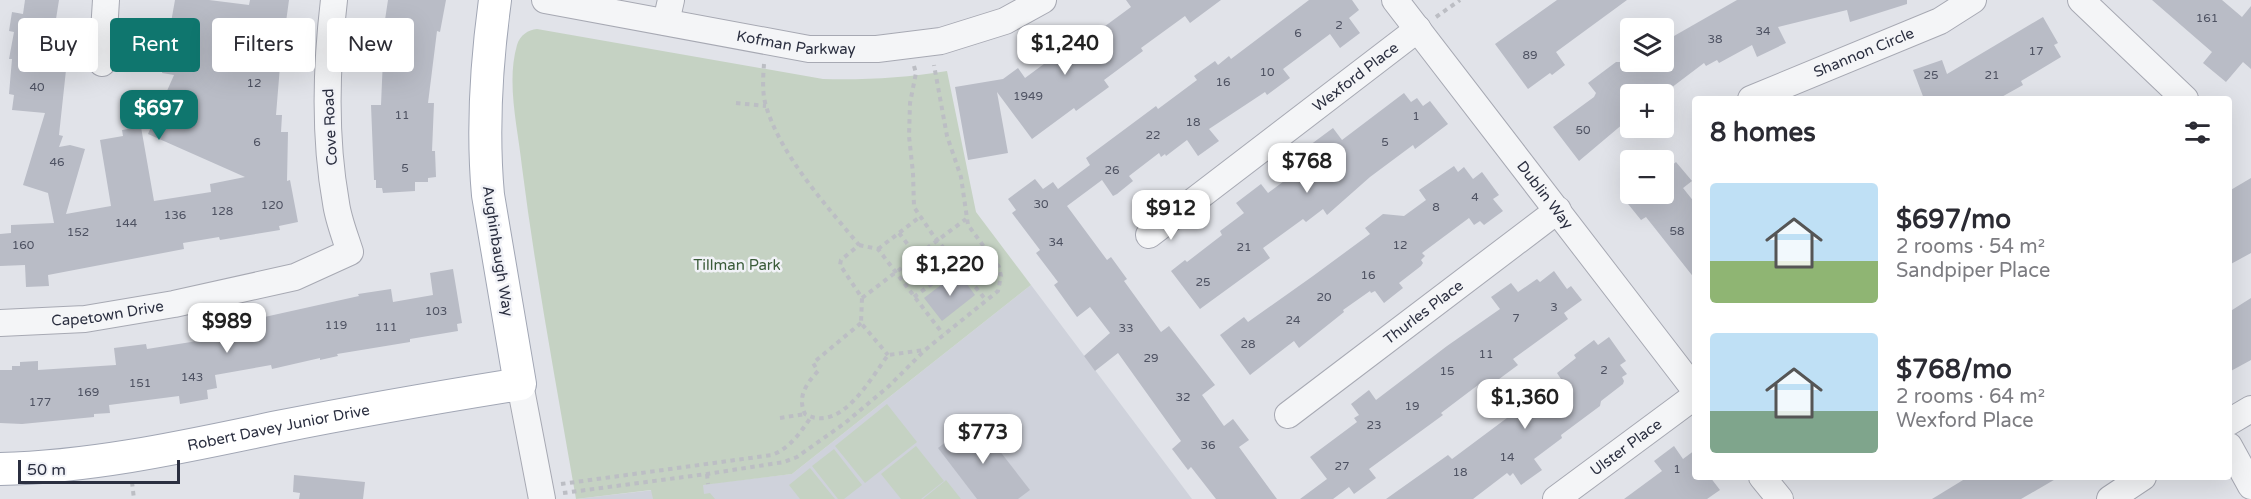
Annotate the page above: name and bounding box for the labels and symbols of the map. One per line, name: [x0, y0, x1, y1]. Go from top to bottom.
house number: 161: [2196, 11, 2218, 25]
house number: 2: [1335, 18, 1343, 32]
house number: 34: [1755, 24, 1771, 38]
street label: Shannon Circle: [1811, 24, 1917, 81]
pin: $1,240: [1016, 25, 1114, 76]
house number: 6: [1294, 26, 1302, 40]
street label: Kofman Parkway: [735, 27, 856, 58]
house number: 38: [1707, 32, 1723, 46]
street label: Wexford Place: [1309, 38, 1402, 115]
house number: 17: [2028, 44, 2044, 58]
house number: 89: [1522, 48, 1538, 62]
house number: 10: [1259, 65, 1275, 79]
house number: 25: [1923, 68, 1939, 82]
house number: 21: [1984, 68, 2000, 82]
house number: 16: [1215, 75, 1231, 89]
house number: 12: [246, 76, 262, 90]
house number: 40: [29, 80, 45, 94]
street label: Cove Road: [319, 88, 341, 166]
house number: 1949: [1013, 89, 1043, 103]
pin: $697: [123, 90, 195, 141]
house number: 11: [394, 108, 410, 122]
house number: 1: [1412, 109, 1420, 123]
house number: 18: [1185, 115, 1201, 129]
house number: 50: [1575, 123, 1591, 137]
house number: 22: [1145, 128, 1161, 142]
house number: 6: [253, 135, 261, 149]
house number: 5: [1381, 135, 1389, 149]
pin: $768: [1271, 143, 1343, 194]
house number: 46: [49, 155, 65, 169]
street label: Dublin Way: [1513, 157, 1577, 233]
house number: 5: [401, 161, 409, 175]
house number: 26: [1104, 163, 1120, 177]
street label: Aughinbaugh Way: [479, 184, 517, 318]
pin: $912: [1135, 190, 1207, 241]
house number: 4: [1471, 190, 1479, 204]
house number: 30: [1033, 197, 1049, 211]
house number: 120: [261, 198, 284, 212]
house number: 8: [1432, 200, 1440, 214]
house number: 128: [211, 204, 233, 218]
house number: 136: [164, 208, 186, 222]
house number: 144: [115, 216, 138, 230]
house number: 58: [1669, 224, 1685, 238]
house number: 152: [67, 225, 89, 239]
house number: 34: [1048, 235, 1064, 249]
house number: 160: [12, 238, 35, 252]
house number: 12: [1392, 238, 1408, 252]
house number: 21: [1236, 240, 1252, 254]
pin: $1,220: [901, 246, 999, 297]
park label: Tillman Park: [693, 256, 781, 274]
house number: 16: [1360, 268, 1376, 282]
house number: 25: [1195, 275, 1211, 289]
street label: Thurles Place: [1380, 276, 1467, 348]
house number: 20: [1316, 290, 1332, 304]
street label: Capetown Drive: [51, 297, 165, 330]
house number: 3: [1550, 300, 1558, 314]
pin: $989: [191, 303, 263, 354]
house number: 103: [425, 304, 447, 318]
house number: 7: [1512, 311, 1520, 325]
house number: 24: [1285, 313, 1301, 327]
house number: 119: [325, 318, 347, 332]
house number: 111: [375, 320, 397, 334]
house number: 33: [1118, 321, 1134, 335]
house number: 28: [1240, 337, 1256, 351]
house number: 11: [1478, 347, 1494, 361]
house number: 29: [1143, 351, 1159, 365]
house number: 2: [1600, 363, 1608, 377]
house number: 15: [1439, 364, 1455, 378]
house number: 143: [181, 370, 203, 384]
house number: 151: [129, 376, 151, 390]
pin: $1,360: [1476, 379, 1574, 430]
house number: 169: [77, 385, 99, 399]
house number: 32: [1175, 390, 1191, 404]
house number: 177: [29, 395, 51, 409]
house number: 19: [1404, 399, 1420, 413]
street label: Robert Davey Junior Drive: [186, 401, 371, 454]
pin: $773: [947, 414, 1019, 465]
street label: Ulster Place: [1587, 415, 1665, 480]
house number: 23: [1366, 418, 1382, 432]
house number: 36: [1200, 438, 1216, 452]
house number: 14: [1499, 450, 1515, 464]
scale bar: [18, 457, 180, 484]
house number: 27: [1334, 459, 1350, 473]
house number: 1: [1673, 462, 1681, 476]
house number: 18: [1452, 465, 1468, 479]

